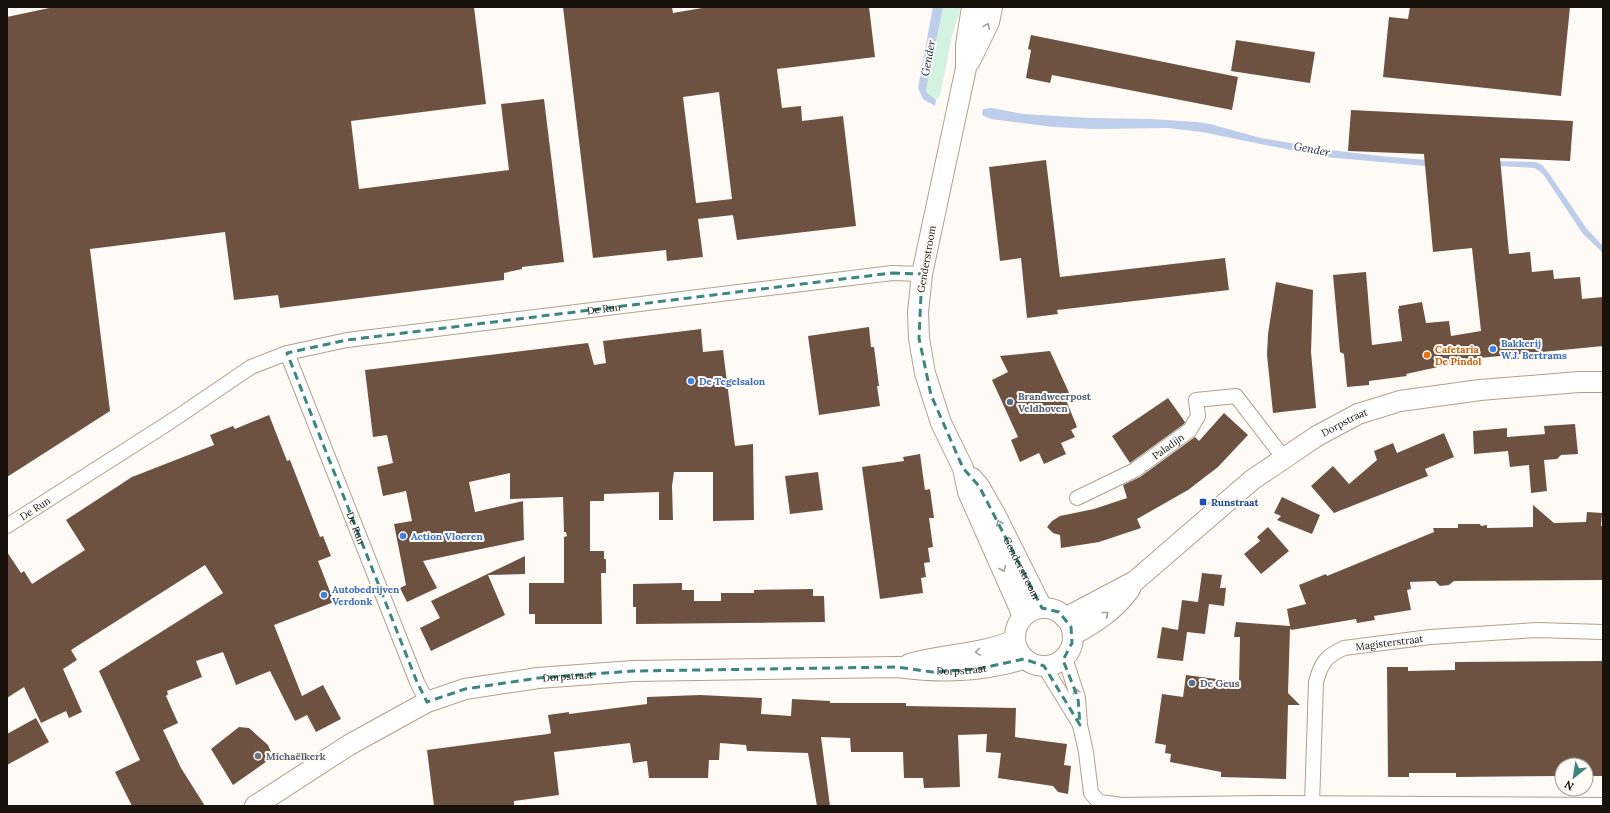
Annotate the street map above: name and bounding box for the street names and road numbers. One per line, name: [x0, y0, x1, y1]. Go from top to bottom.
street label: Genderstroom: [914, 224, 939, 294]
street label: De Run: [586, 300, 621, 317]
street label: Dorpstraat: [1319, 405, 1369, 440]
street label: Paladijn: [1150, 431, 1187, 463]
street label: De Run: [17, 494, 53, 523]
street label: De Run: [343, 510, 368, 546]
street label: Genderstroom: [1000, 535, 1043, 602]
street label: Magisterstraat: [1355, 632, 1424, 653]
street label: Dorpstraat: [936, 662, 988, 678]
street label: Dorpstraat: [542, 668, 594, 685]

